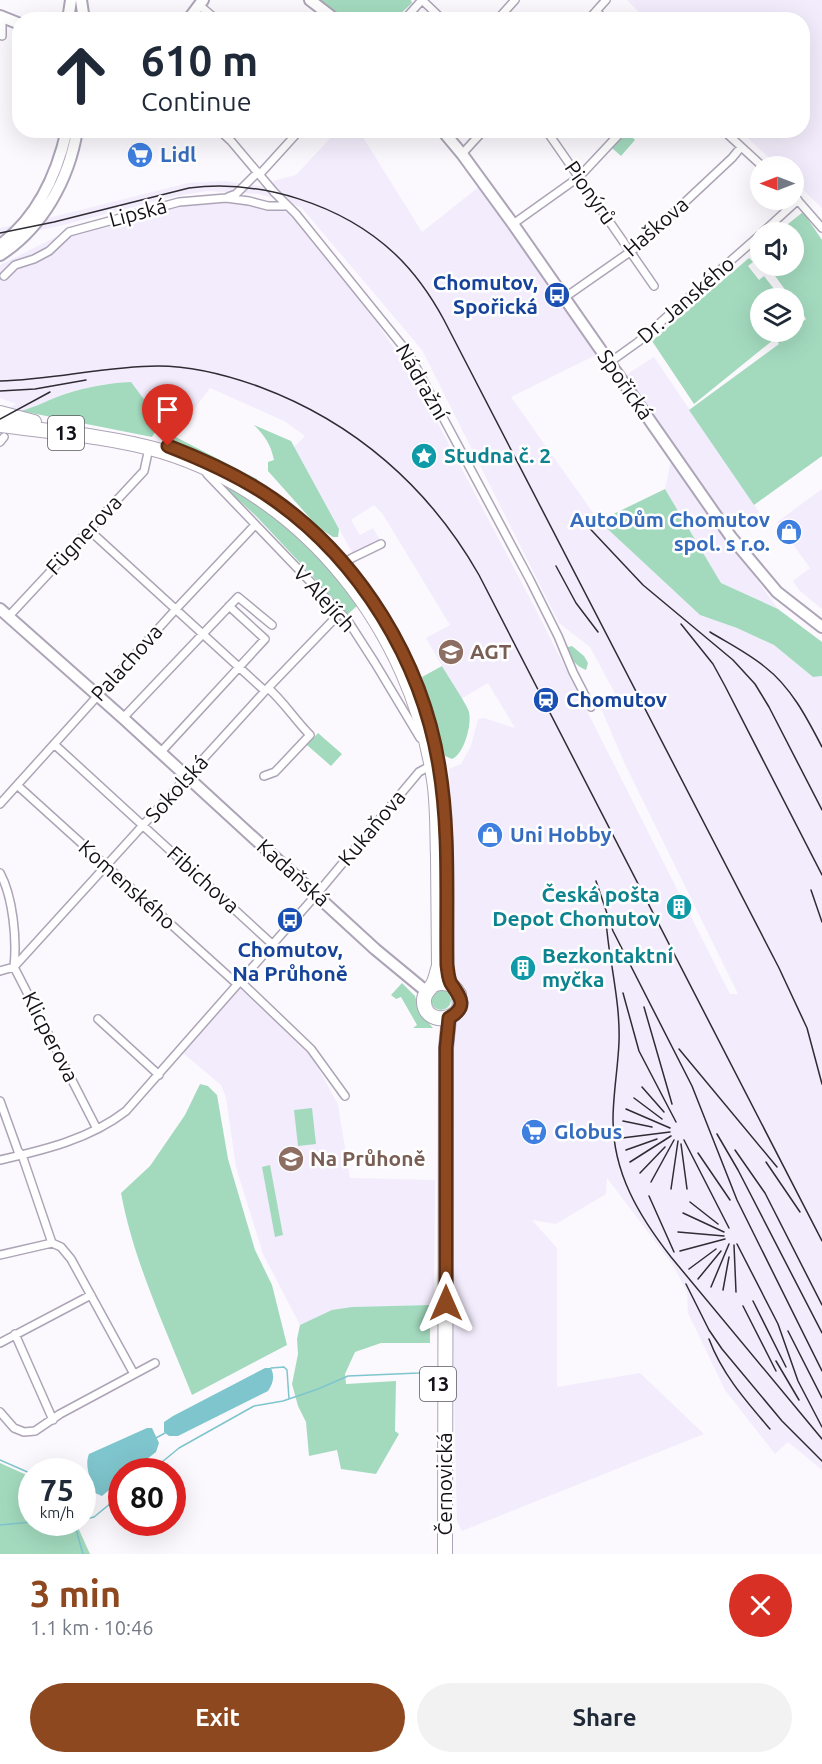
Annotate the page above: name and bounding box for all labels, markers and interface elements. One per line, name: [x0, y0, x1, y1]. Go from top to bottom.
icon: ahead: [42, 36, 120, 114]
text: 610 m: [141, 37, 258, 84]
text: Continue: [141, 86, 252, 116]
supermarket icon: Lidl: [125, 140, 155, 170]
place label: Lidl: [160, 142, 196, 166]
street label: Pionýrů: [560, 156, 621, 229]
north arrow: [750, 156, 804, 210]
map controls: [750, 156, 804, 342]
street label: Haškova: [618, 192, 693, 261]
street label: Lipská: [106, 193, 169, 231]
button: sound: [750, 222, 804, 276]
street label: Dr. Janského: [632, 251, 739, 348]
place label: Chomutov, Spořická: [433, 270, 538, 318]
bus stop icon: Chomutov, Spořická: [542, 280, 572, 310]
button: layers: [750, 288, 804, 342]
street label: Nádražní: [392, 339, 455, 424]
street label: Spořická: [593, 345, 659, 424]
pin: [142, 384, 193, 446]
icon: arrive: [151, 393, 184, 426]
road number: 13: [48, 416, 84, 450]
place icon: Studna č. 2: [409, 441, 439, 471]
place label: Studna č. 2: [444, 443, 551, 467]
street label: Fügnerova: [41, 490, 126, 579]
place label: AutoDům Chomutov spol. s r.o.: [570, 507, 770, 555]
shop icon: AutoDům Chomutov spol. s r.o.: [774, 517, 804, 547]
street label: V Alejích: [289, 560, 361, 636]
street label: Palachova: [86, 619, 167, 705]
school or university icon: AGT: [436, 637, 466, 667]
place label: AGT: [470, 639, 512, 663]
station icon: Chomutov: [531, 685, 561, 715]
place label: Chomutov: [566, 687, 667, 711]
street label: Sokolská: [140, 750, 213, 827]
street label: Kukaňova: [333, 785, 410, 870]
shop icon: Uni Hobby: [475, 820, 505, 850]
place label: Uni Hobby: [510, 822, 612, 846]
street label: Kadaňská: [253, 834, 335, 911]
street label: Komenského: [74, 835, 181, 934]
street label: Fibichova: [163, 841, 245, 918]
place label: Česká pošta Depot Chomutov: [492, 882, 660, 930]
building icon: Česká pošta Depot Chomutov: [664, 892, 694, 922]
bus stop icon: Chomutov, Na Průhoně: [275, 905, 305, 935]
place label: Chomutov, Na Průhoně: [232, 937, 348, 985]
place label: Bezkontaktní myčka: [542, 943, 673, 991]
building icon: Bezkontaktní myčka: [508, 953, 538, 983]
street label: Klicperova: [18, 987, 84, 1086]
supermarket icon: Globus: [519, 1117, 549, 1147]
place label: Globus: [554, 1119, 622, 1143]
school or university icon: Na Průhoně: [276, 1144, 306, 1174]
place label: Na Průhoně: [310, 1146, 426, 1170]
position arrow: [414, 1271, 478, 1335]
road number: 13: [420, 1367, 456, 1401]
street label: Černovická: [432, 1432, 456, 1536]
speed limit sign: 80: [108, 1458, 186, 1536]
text: 75: [40, 1473, 74, 1507]
text: km/h: [40, 1504, 74, 1521]
text: 3 min: [30, 1573, 121, 1614]
button: close: [729, 1574, 792, 1637]
text: 1.1 km · 10:46: [30, 1616, 154, 1639]
button: Exit: [30, 1683, 405, 1752]
button: Share: [417, 1683, 792, 1752]

